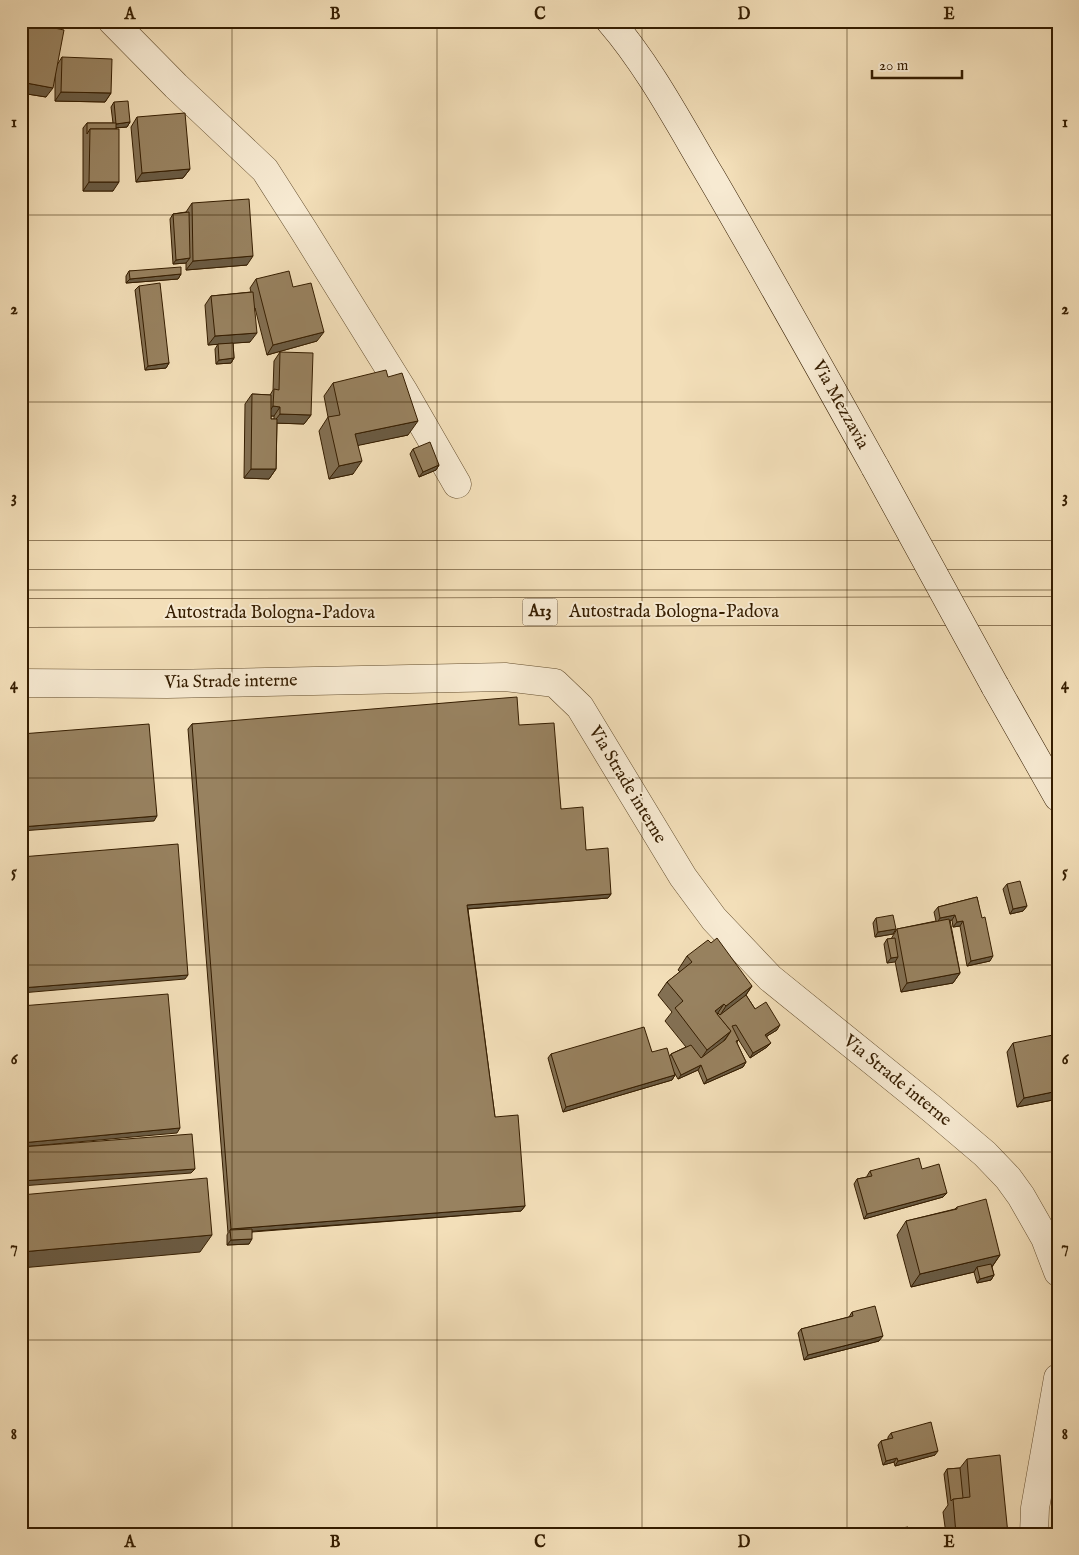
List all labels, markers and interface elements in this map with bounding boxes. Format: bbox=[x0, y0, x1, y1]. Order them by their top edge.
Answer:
text: A bbox=[124, 5, 137, 25]
text: B bbox=[330, 5, 341, 25]
text: C bbox=[534, 5, 546, 25]
text: D bbox=[738, 5, 751, 25]
text: E bbox=[943, 5, 955, 25]
scale bar bbox=[872, 48, 962, 80]
text: 20 m bbox=[879, 56, 909, 75]
text: 1 bbox=[11, 113, 17, 133]
text: 1 bbox=[1062, 113, 1068, 133]
text: 2 bbox=[10, 300, 18, 320]
text: 2 bbox=[1061, 300, 1069, 320]
street label: Via Mezzavia bbox=[806, 356, 874, 454]
text: 3 bbox=[11, 488, 17, 508]
text: 3 bbox=[1062, 488, 1068, 508]
road number: A13 bbox=[522, 598, 558, 626]
street label: Autostrada Bologna-Padova bbox=[568, 601, 779, 624]
street label: Autostrada Bologna-Padova bbox=[164, 602, 375, 625]
street label: Via Strade interne bbox=[163, 669, 298, 695]
text: 4 bbox=[10, 675, 19, 695]
text: 4 bbox=[1061, 675, 1070, 695]
street label: Via Strade interne bbox=[582, 721, 671, 848]
text: 5 bbox=[11, 863, 17, 883]
text: 5 bbox=[1062, 863, 1068, 883]
street label: Via Strade interne bbox=[837, 1030, 956, 1132]
text: 6 bbox=[11, 1050, 19, 1070]
text: 6 bbox=[1062, 1050, 1070, 1070]
text: 7 bbox=[10, 1238, 18, 1258]
text: 7 bbox=[1061, 1238, 1069, 1258]
text: 8 bbox=[11, 1425, 17, 1445]
text: 8 bbox=[1062, 1425, 1068, 1445]
text: A bbox=[124, 1533, 137, 1553]
text: B bbox=[330, 1533, 341, 1553]
text: C bbox=[534, 1533, 546, 1553]
text: D bbox=[738, 1533, 751, 1553]
text: E bbox=[943, 1533, 955, 1553]

